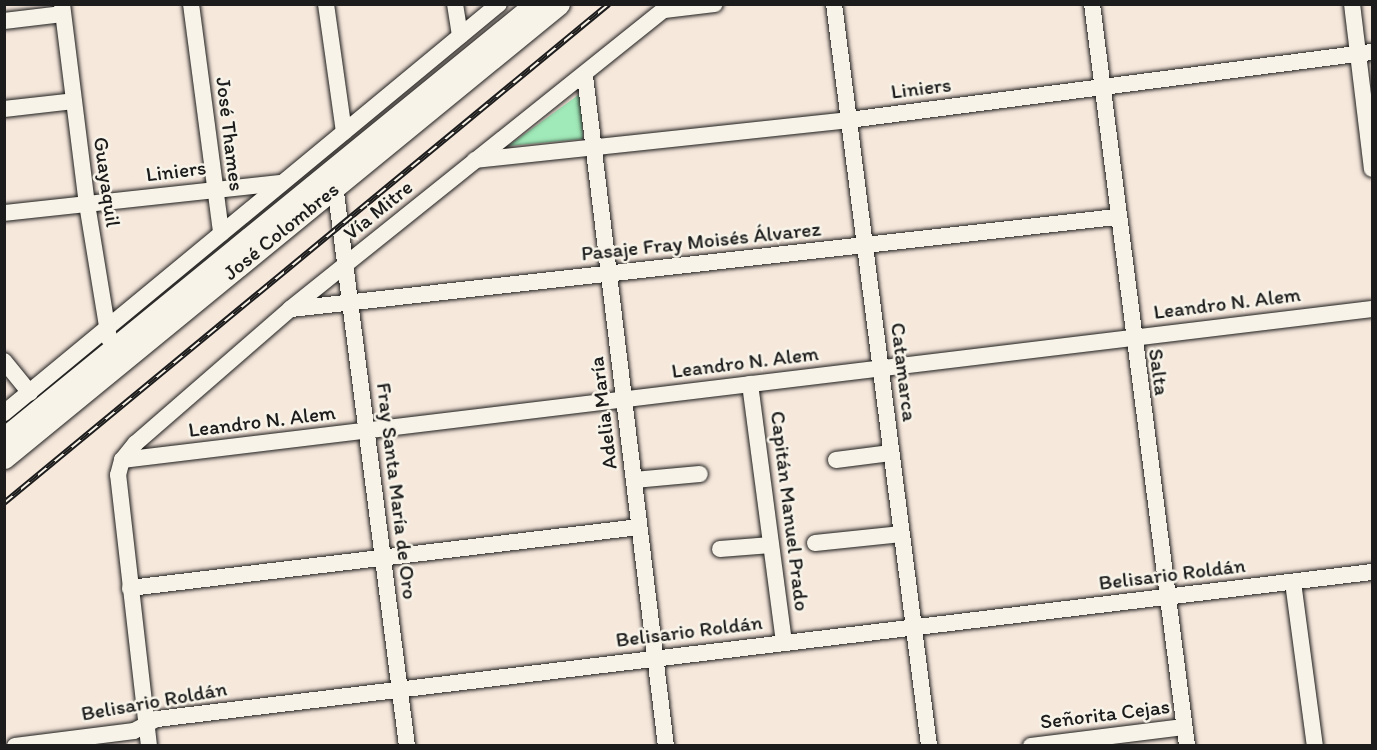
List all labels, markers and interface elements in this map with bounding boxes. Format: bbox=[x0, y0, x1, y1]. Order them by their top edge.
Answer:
street label: Liniers bbox=[889, 72, 953, 104]
street label: José Thames bbox=[210, 75, 250, 193]
street label: Guayaquil bbox=[88, 135, 126, 229]
street label: Liniers bbox=[144, 155, 208, 187]
street label: Vía Mitre bbox=[339, 175, 417, 245]
street label: José Colombres bbox=[218, 177, 344, 285]
street label: Pasaje Fray Moisés Álvarez bbox=[580, 216, 822, 266]
street label: Leandro N. Alem bbox=[1152, 281, 1302, 325]
street label: Catamarca bbox=[885, 321, 923, 423]
street label: Leandro N. Alem bbox=[670, 340, 820, 384]
street label: Salta bbox=[1143, 347, 1175, 397]
street label: Adelia María bbox=[584, 355, 622, 471]
street label: Fray Santa María de Oro bbox=[371, 381, 423, 601]
street label: Leandro N. Alem bbox=[187, 399, 337, 443]
street label: Capitán Manuel Prado bbox=[765, 410, 815, 612]
street label: Belisario Roldán bbox=[1097, 553, 1247, 595]
street label: Belisario Roldán bbox=[614, 610, 764, 652]
street label: Belisario Roldán bbox=[79, 676, 229, 726]
street label: Señorita Cejas bbox=[1039, 694, 1171, 734]

